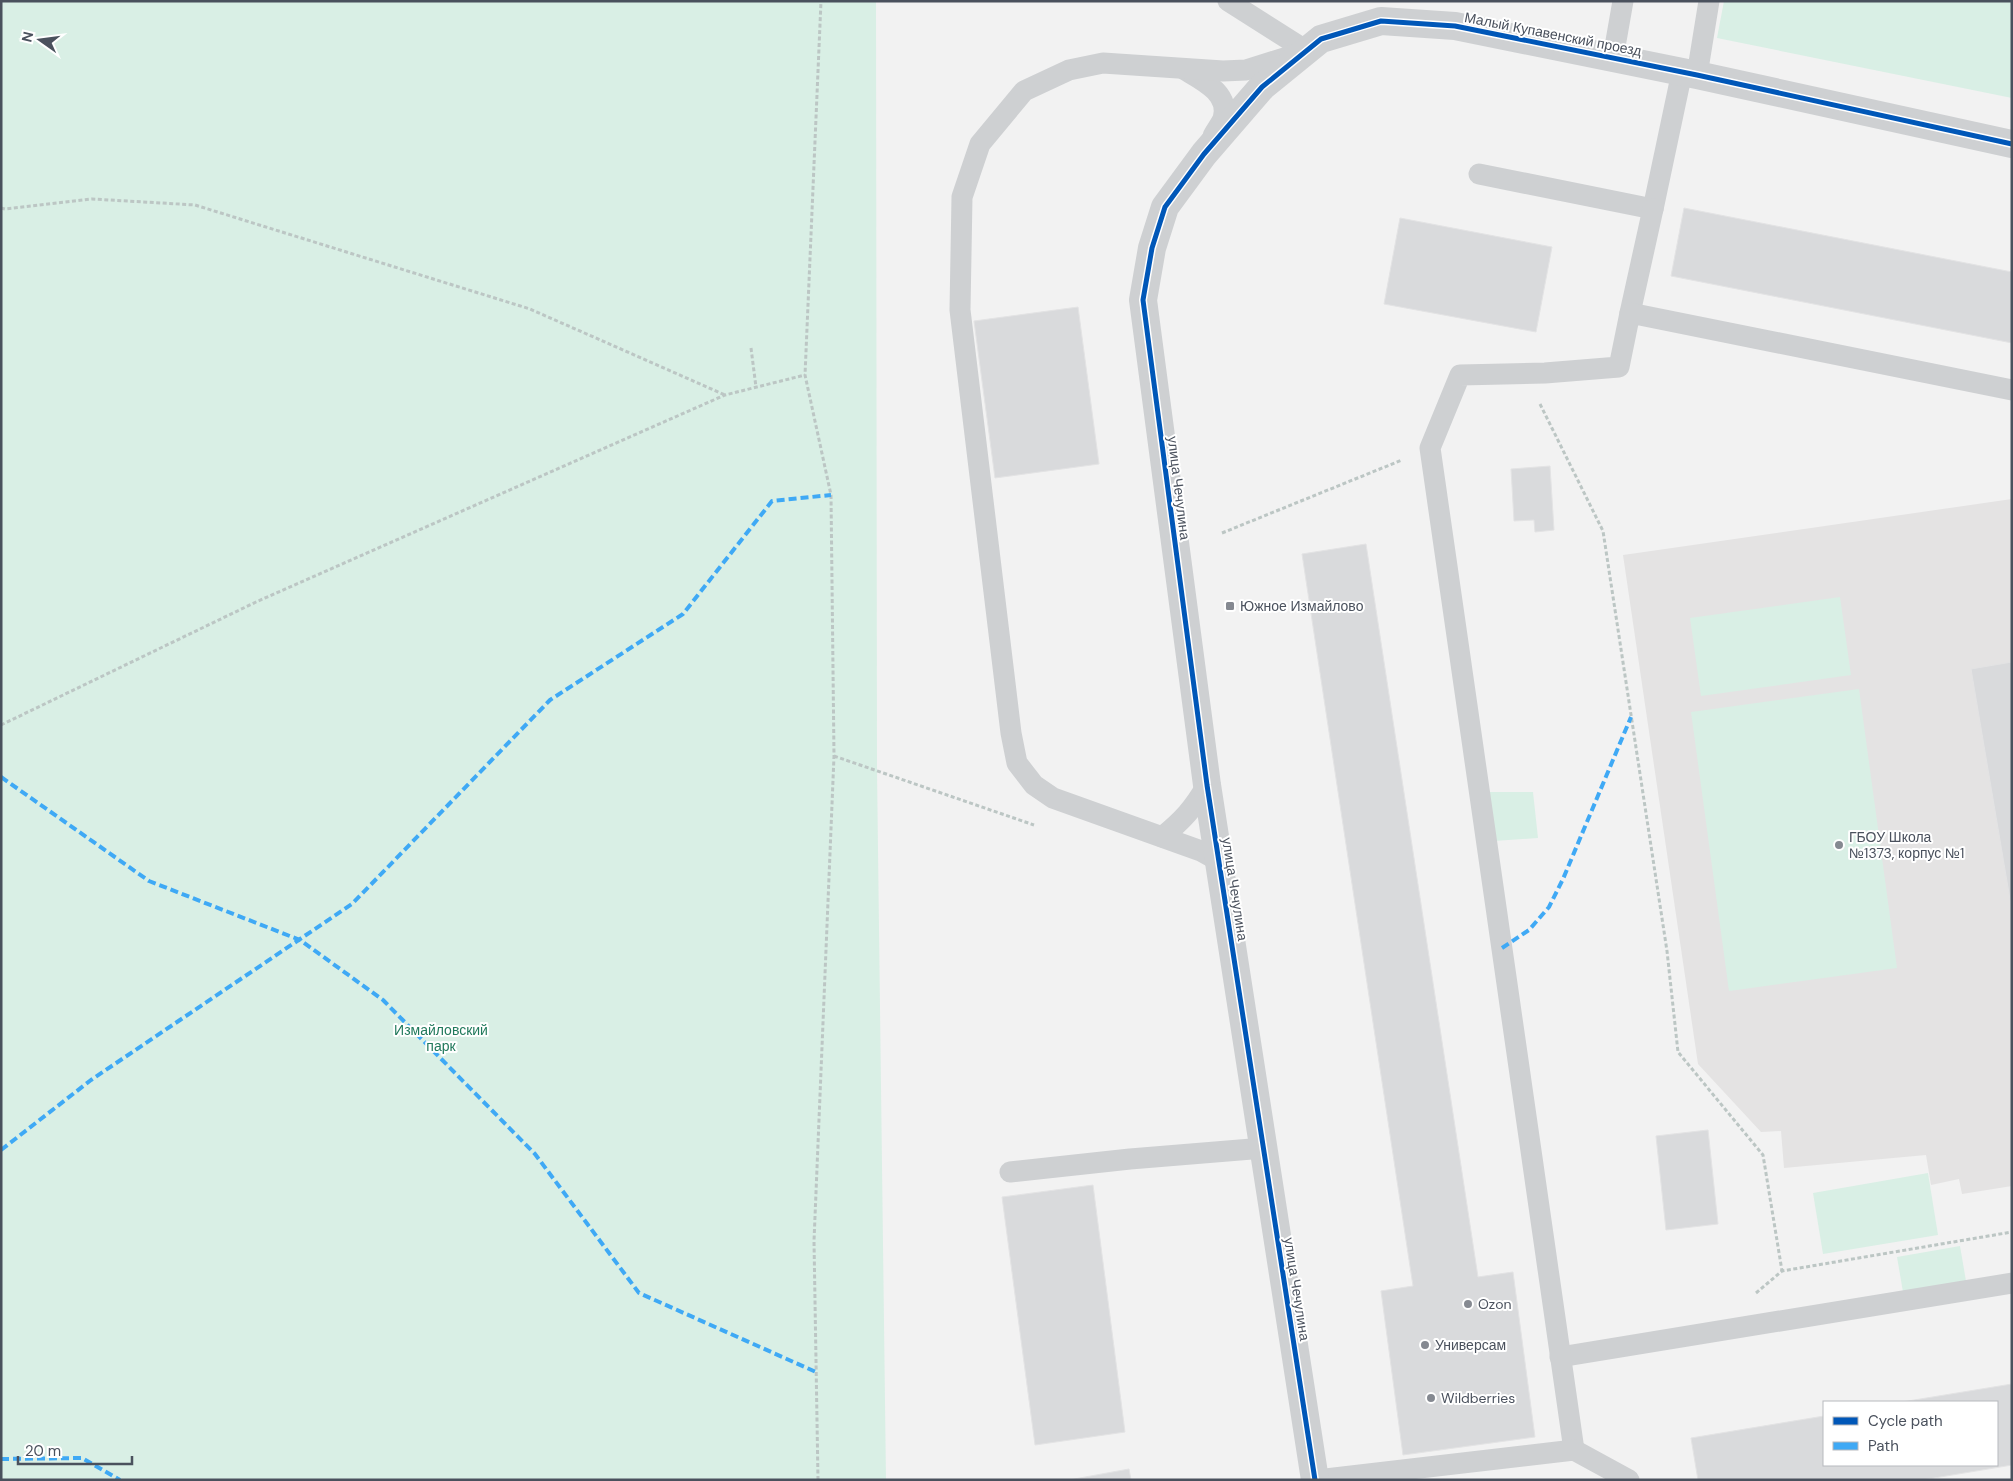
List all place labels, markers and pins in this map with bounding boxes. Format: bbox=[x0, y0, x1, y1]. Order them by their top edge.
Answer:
place label: Южное Измайлово bbox=[1240, 597, 1364, 615]
marker: Южное Измайлово bbox=[1224, 600, 1236, 612]
place label: ГБОУ Школа №1373, корпус №1 bbox=[1849, 828, 1964, 862]
marker: ГБОУ Школа №1373, корпус №1 bbox=[1833, 839, 1845, 851]
place label: Ozon bbox=[1478, 1295, 1512, 1313]
marker: Ozon bbox=[1462, 1298, 1474, 1310]
place label: Универсам bbox=[1435, 1336, 1506, 1354]
marker: Универсам bbox=[1419, 1339, 1431, 1351]
place label: Wildberries bbox=[1441, 1389, 1515, 1407]
marker: Wildberries bbox=[1425, 1392, 1437, 1404]

